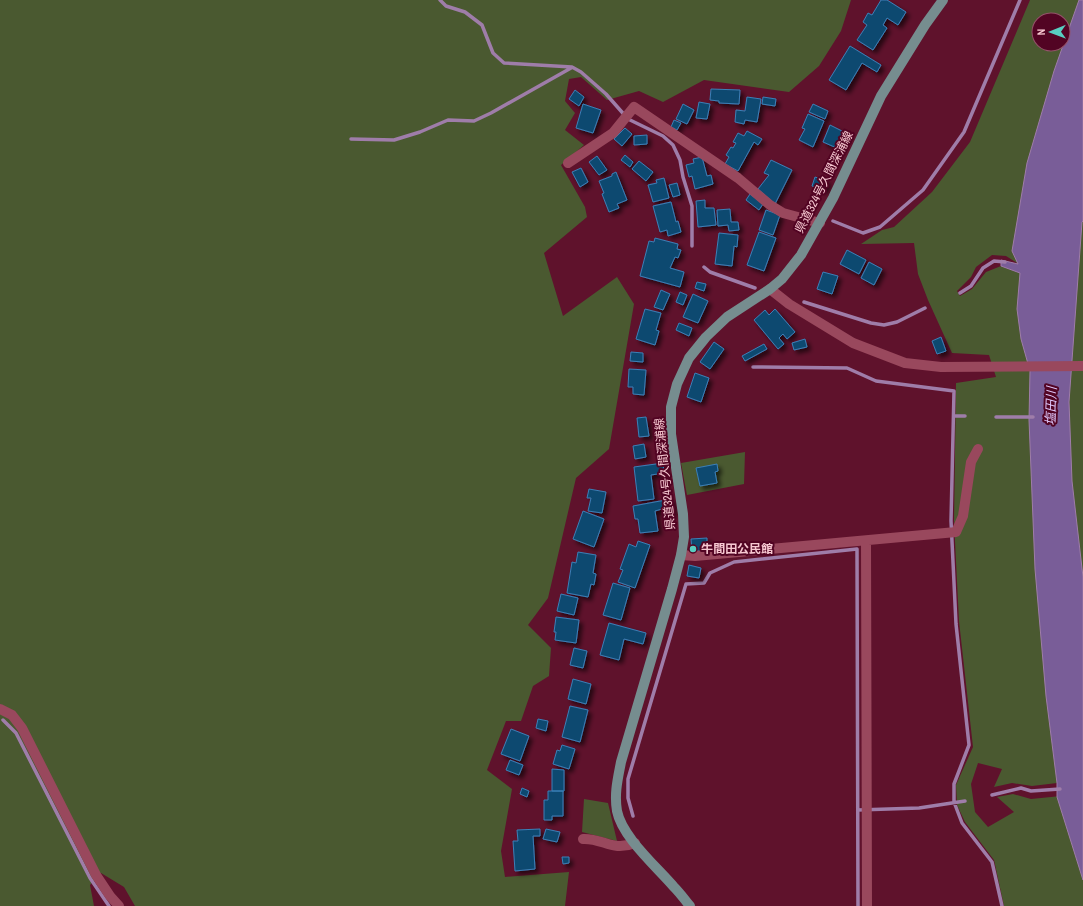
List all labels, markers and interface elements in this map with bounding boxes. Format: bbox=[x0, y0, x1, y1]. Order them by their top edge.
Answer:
north arrow bbox=[1031, 12, 1071, 52]
text: N bbox=[1034, 29, 1048, 36]
street label: 県道324号久間深浦線 bbox=[791, 128, 857, 236]
water label: 塩田川 bbox=[1042, 384, 1060, 426]
street label: 県道324号久間深浦線 bbox=[651, 417, 679, 531]
place label: 牛間田公民館 bbox=[701, 541, 773, 557]
marker: 牛間田公民館 bbox=[688, 544, 698, 554]

